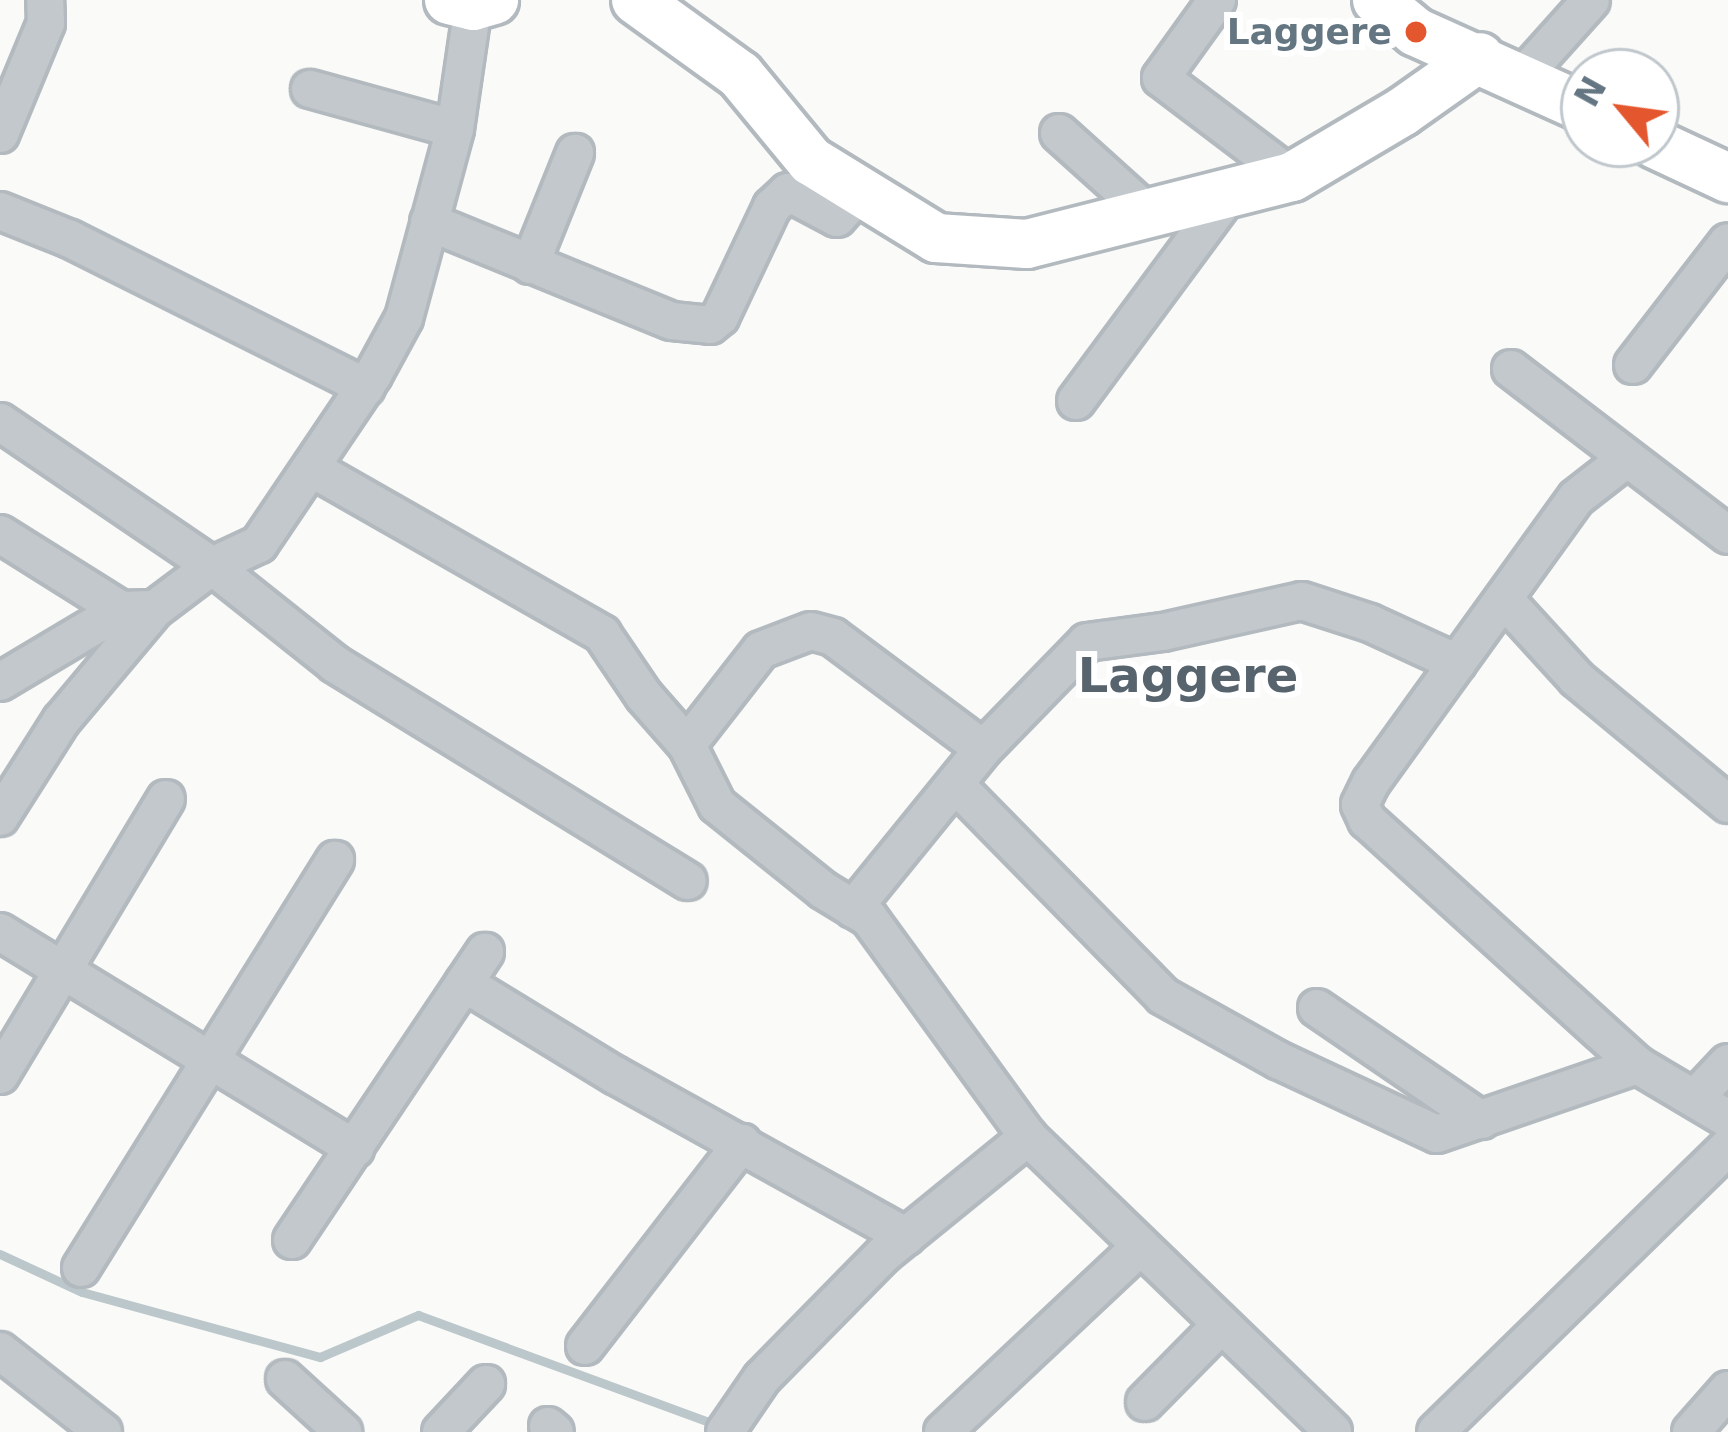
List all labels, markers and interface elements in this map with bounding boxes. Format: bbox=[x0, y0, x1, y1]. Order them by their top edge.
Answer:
place label: Laggere bbox=[1227, 10, 1392, 54]
marker: Laggere bbox=[1403, 19, 1429, 45]
north arrow bbox=[1560, 48, 1680, 168]
text: N bbox=[1567, 70, 1614, 113]
district label: Laggere bbox=[1078, 647, 1298, 705]

